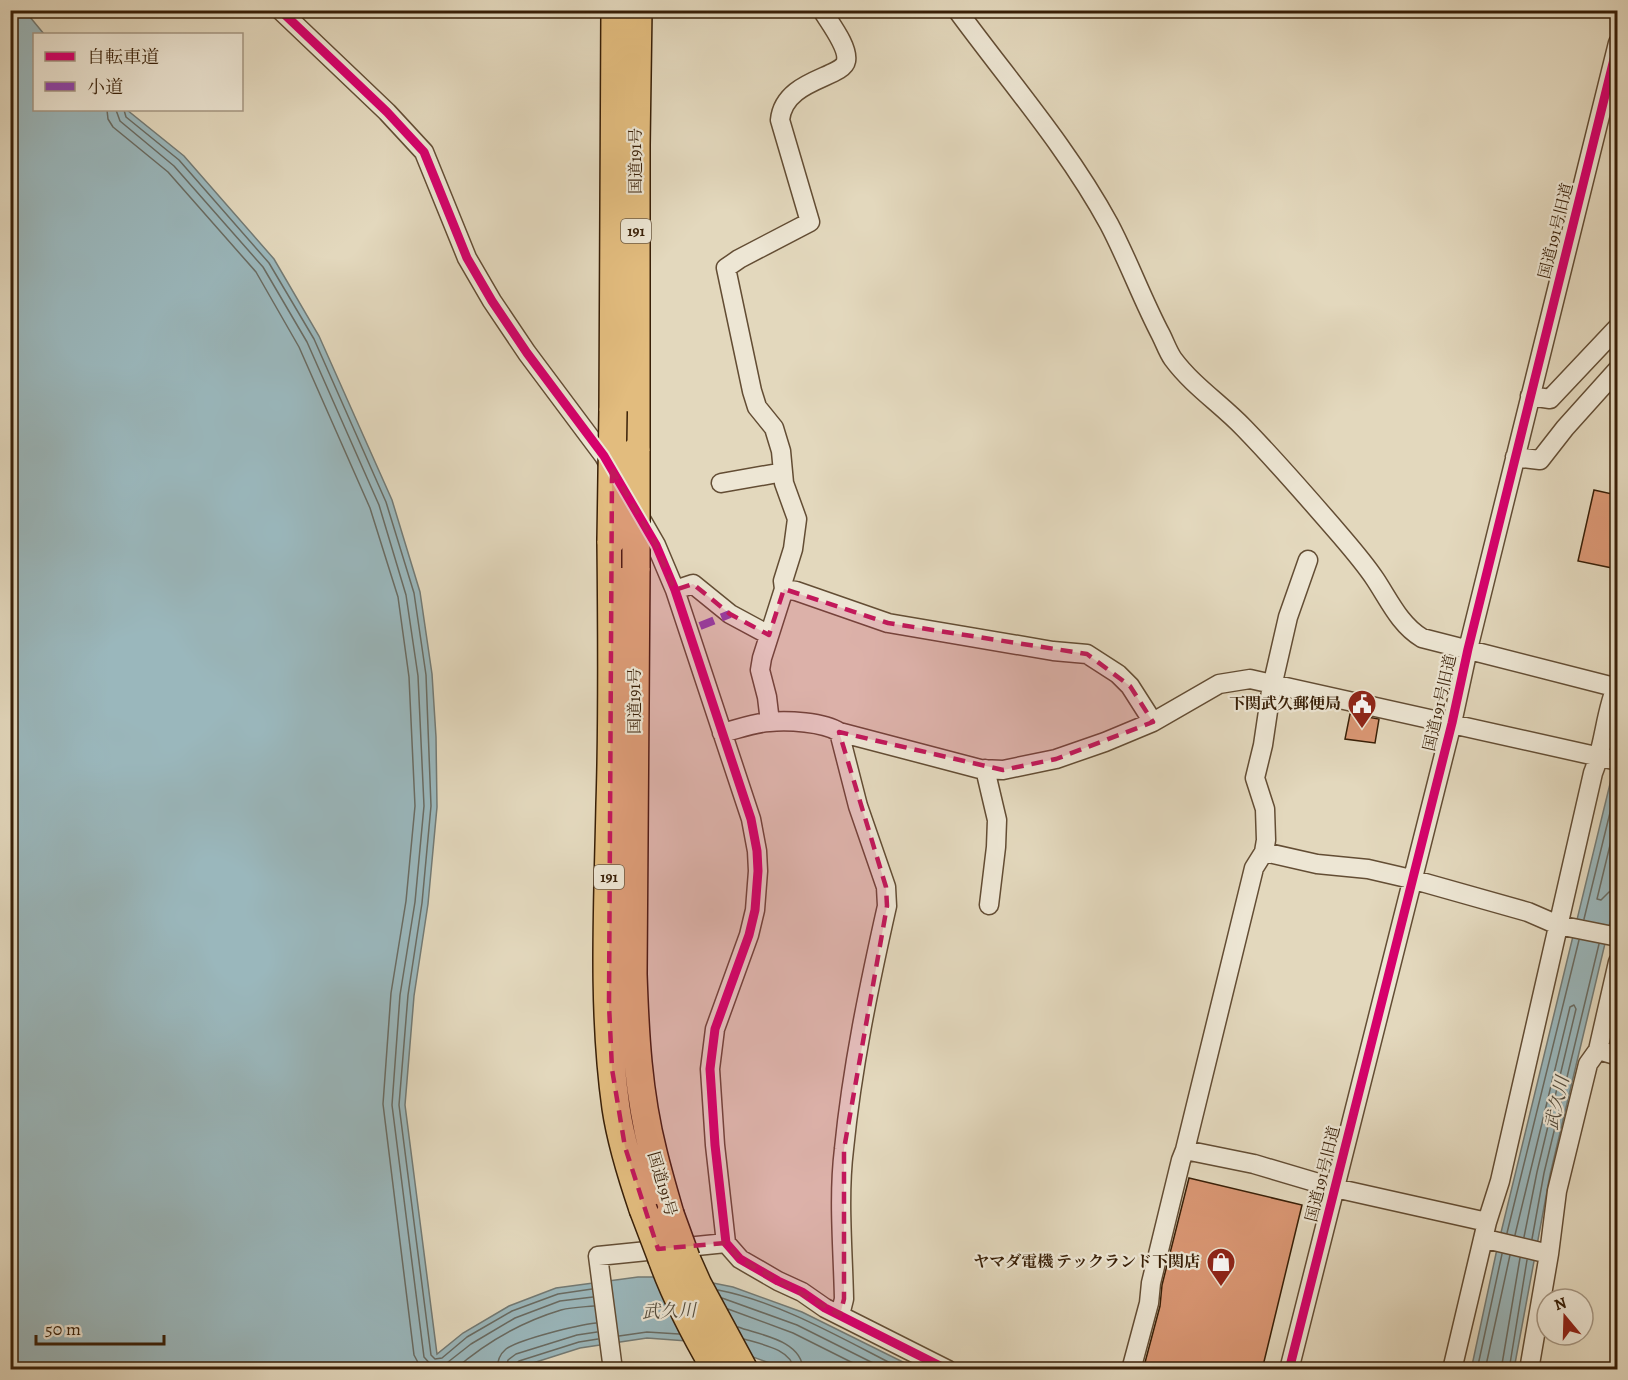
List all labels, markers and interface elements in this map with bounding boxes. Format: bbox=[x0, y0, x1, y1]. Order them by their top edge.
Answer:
legend bbox=[33, 33, 243, 111]
text: 自転車道 bbox=[87, 45, 159, 69]
text: 小道 bbox=[87, 75, 123, 99]
street label: 国道191号 bbox=[625, 128, 647, 194]
street label: 国道191号旧道 bbox=[1533, 181, 1579, 281]
road number: 191 bbox=[621, 219, 651, 243]
street label: 国道191号旧道 bbox=[1418, 653, 1462, 753]
street label: 国道191号 bbox=[624, 668, 646, 734]
public building icon: 下関武久郵便局 bbox=[1346, 688, 1378, 730]
place label: 下関武久郵便局 bbox=[1229, 693, 1341, 715]
road number: 191 bbox=[594, 865, 624, 889]
water label: 武久川 bbox=[1539, 1072, 1575, 1132]
street label: 国道191号旧道 bbox=[1300, 1124, 1346, 1224]
street label: 国道191号 bbox=[642, 1149, 682, 1219]
shop icon: ヤマダ電機 テックランド下関店 bbox=[1205, 1246, 1237, 1288]
place label: ヤマダ電機 テックランド下関店 bbox=[973, 1251, 1200, 1273]
north arrow bbox=[1535, 1287, 1595, 1347]
text: N bbox=[1551, 1291, 1570, 1316]
water label: 武久川 bbox=[642, 1298, 698, 1324]
scale bar bbox=[36, 1308, 164, 1346]
text: 50 m bbox=[45, 1317, 81, 1341]

